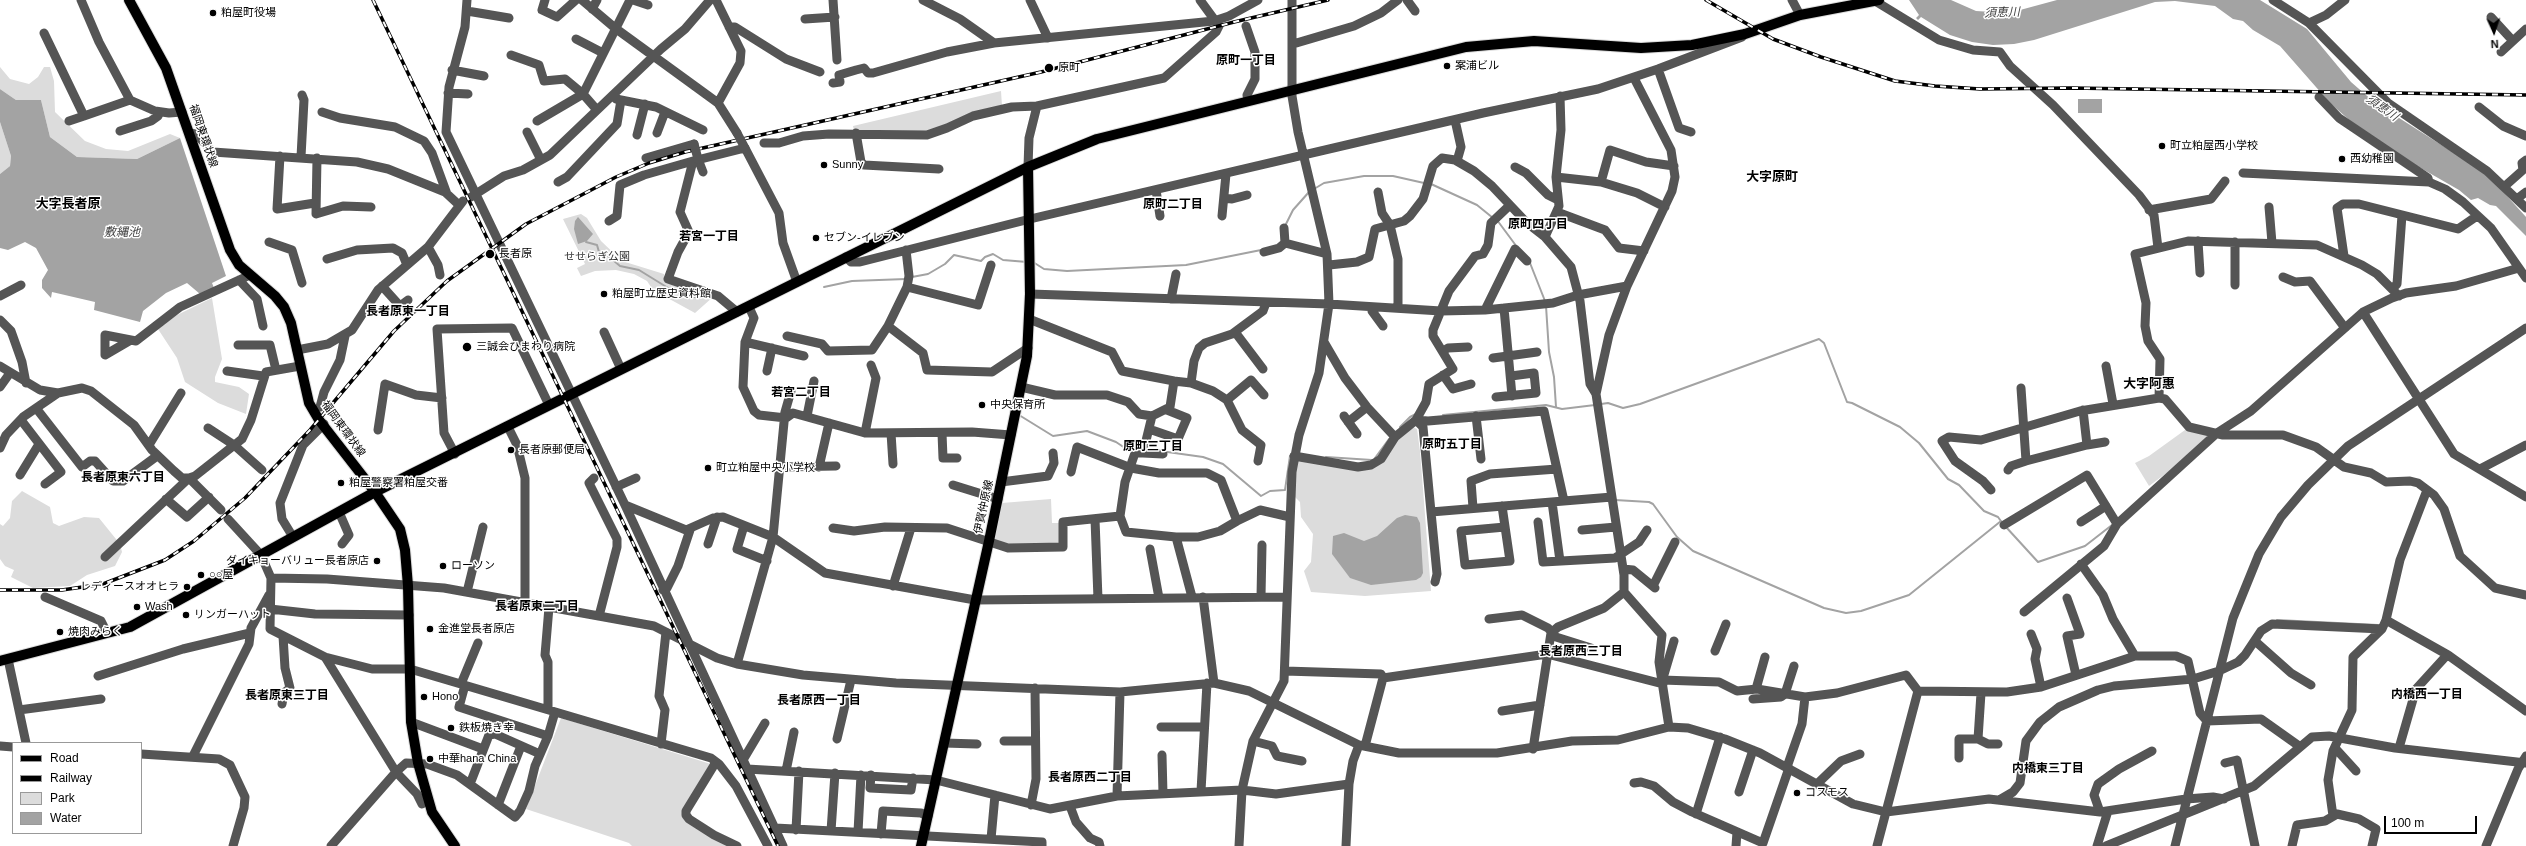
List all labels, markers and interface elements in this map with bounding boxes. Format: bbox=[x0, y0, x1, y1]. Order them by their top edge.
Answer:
water label: 須恵川 bbox=[1984, 5, 2020, 21]
place label: 粕屋町役場 bbox=[221, 6, 276, 20]
marker: 粕屋町役場 bbox=[208, 8, 218, 18]
north arrow bbox=[2474, 12, 2514, 52]
text: N bbox=[2490, 38, 2499, 50]
district label: 原町一丁目 bbox=[1216, 54, 1276, 68]
place label: 案浦ビル bbox=[1455, 59, 1499, 73]
place label: 原町 bbox=[1058, 61, 1080, 75]
marker: 案浦ビル bbox=[1442, 61, 1452, 71]
marker: 原町 bbox=[1043, 62, 1055, 74]
water label: 須恵川 bbox=[2363, 92, 2401, 124]
street label: 福岡東環状線 bbox=[186, 103, 220, 169]
place label: 町立粕屋西小学校 bbox=[2170, 139, 2258, 153]
marker: 町立粕屋西小学校 bbox=[2157, 141, 2167, 151]
place label: 西幼稚園 bbox=[2350, 152, 2394, 166]
marker: 西幼稚園 bbox=[2337, 154, 2347, 164]
place label: Sunny bbox=[832, 158, 863, 172]
marker: Sunny bbox=[819, 160, 829, 170]
district label: 大字原町 bbox=[1746, 169, 1798, 185]
district label: 大字長者原 bbox=[36, 196, 100, 212]
district label: 原町二丁目 bbox=[1143, 198, 1203, 212]
district label: 原町四丁目 bbox=[1508, 218, 1568, 232]
water label: 敷縄池 bbox=[104, 226, 140, 240]
district label: 若宮一丁目 bbox=[679, 230, 739, 244]
place label: セブン-イレブン bbox=[824, 231, 905, 245]
marker: セブン-イレブン bbox=[811, 233, 821, 243]
place label: 長者原 bbox=[499, 247, 532, 261]
marker: 長者原 bbox=[484, 248, 496, 260]
park label: せせらぎ公園 bbox=[564, 250, 630, 264]
place label: 粕屋町立歴史資料館 bbox=[612, 287, 711, 301]
marker: 粕屋町立歴史資料館 bbox=[599, 289, 609, 299]
district label: 長者原東一丁目 bbox=[366, 305, 450, 319]
place label: 三誠会ひまわり病院 bbox=[476, 340, 575, 354]
marker: 三誠会ひまわり病院 bbox=[461, 341, 473, 353]
district label: 大字阿惠 bbox=[2123, 376, 2175, 392]
district label: 若宮二丁目 bbox=[771, 386, 831, 400]
street label: 福岡東環状線 bbox=[318, 398, 368, 460]
place label: 中央保育所 bbox=[990, 398, 1045, 412]
marker: 中央保育所 bbox=[977, 400, 987, 410]
district label: 原町五丁目 bbox=[1422, 438, 1482, 452]
district label: 原町三丁目 bbox=[1123, 440, 1183, 454]
place label: 長者原郵便局 bbox=[519, 443, 585, 457]
marker: 長者原郵便局 bbox=[506, 445, 516, 455]
place label: 町立粕屋中央小学校 bbox=[716, 461, 815, 475]
marker: 町立粕屋中央小学校 bbox=[703, 463, 713, 473]
district label: 長者原東六丁目 bbox=[81, 471, 165, 485]
place label: 粕屋警察署粕屋交番 bbox=[349, 476, 448, 490]
marker: 粕屋警察署粕屋交番 bbox=[336, 478, 346, 488]
street label: 伊賀仲原線 bbox=[972, 479, 996, 535]
place label: ダイキョーバリュー長者原店 bbox=[226, 554, 369, 568]
marker: ダイキョーバリュー長者原店 bbox=[372, 556, 382, 566]
place label: ローソン bbox=[451, 559, 495, 573]
marker: ローソン bbox=[438, 561, 448, 571]
place label: ○○屋 bbox=[209, 568, 233, 582]
marker: ○○屋 bbox=[196, 570, 206, 580]
place label: レディースオオヒラ bbox=[80, 580, 179, 594]
marker: レディースオオヒラ bbox=[182, 582, 192, 592]
place label: Wash bbox=[145, 600, 173, 614]
district label: 長者原東二丁目 bbox=[495, 600, 579, 614]
marker: Wash bbox=[132, 602, 142, 612]
place label: リンガーハット bbox=[194, 608, 271, 622]
marker: リンガーハット bbox=[181, 610, 191, 620]
place label: 金進堂長者原店 bbox=[438, 622, 515, 636]
marker: 金進堂長者原店 bbox=[425, 624, 435, 634]
place label: 焼肉みらく bbox=[68, 625, 123, 639]
marker: 焼肉みらく bbox=[55, 627, 65, 637]
district label: 長者原西三丁目 bbox=[1539, 645, 1623, 659]
district label: 内橋西一丁目 bbox=[2391, 688, 2463, 702]
district label: 長者原東三丁目 bbox=[245, 689, 329, 703]
place label: Hono bbox=[432, 690, 458, 704]
marker: Hono bbox=[419, 692, 429, 702]
district label: 長者原西一丁目 bbox=[777, 694, 861, 708]
place label: 鉄板焼き幸 bbox=[459, 721, 514, 735]
marker: 鉄板焼き幸 bbox=[446, 723, 456, 733]
legend bbox=[12, 742, 142, 834]
text: Road bbox=[50, 751, 79, 765]
place label: 中華hana China bbox=[438, 752, 516, 766]
marker: 中華hana China bbox=[425, 754, 435, 764]
district label: 内橋東三丁目 bbox=[2012, 762, 2084, 776]
text: Railway bbox=[50, 771, 92, 785]
district label: 長者原西二丁目 bbox=[1048, 771, 1132, 785]
place label: コスモス bbox=[1805, 786, 1849, 800]
marker: コスモス bbox=[1792, 788, 1802, 798]
text: Park bbox=[50, 791, 75, 805]
scale bar bbox=[2386, 808, 2479, 834]
text: Water bbox=[50, 811, 82, 825]
text: 100 m bbox=[2391, 816, 2424, 830]

